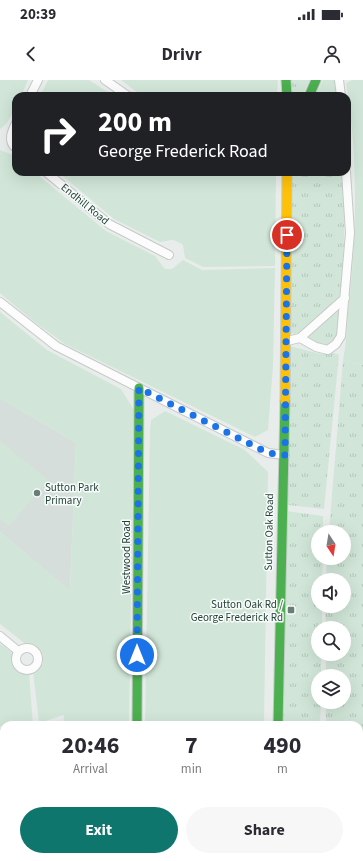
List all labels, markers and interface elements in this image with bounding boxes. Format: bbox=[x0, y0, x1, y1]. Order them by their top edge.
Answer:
text: 20:39 bbox=[20, 4, 56, 25]
text: Drivr bbox=[161, 42, 202, 67]
icon: back bbox=[20, 43, 42, 65]
icon: person bbox=[321, 43, 343, 65]
text: 200 m bbox=[98, 102, 172, 142]
icon: right bbox=[32, 108, 84, 160]
text: George Frederick Road bbox=[98, 139, 268, 164]
street label: Endhill Road bbox=[58, 180, 112, 228]
pin bbox=[270, 218, 304, 252]
icon: arrive bbox=[276, 224, 298, 246]
place label: Sutton Park Primary bbox=[45, 480, 99, 508]
marker: Sutton Park Primary bbox=[32, 488, 42, 498]
street label: Sutton Oak Road bbox=[261, 493, 277, 571]
street label: Westwood Road bbox=[119, 520, 134, 594]
north arrow bbox=[311, 525, 351, 565]
map controls bbox=[311, 525, 351, 709]
button: sound bbox=[311, 573, 351, 613]
place label: Sutton Oak Rd / George Frederick Rd bbox=[191, 597, 283, 625]
marker: Sutton Oak Rd / George Frederick Rd bbox=[286, 605, 296, 615]
button: search bbox=[311, 621, 351, 661]
position arrow bbox=[116, 634, 158, 676]
button: layers bbox=[311, 669, 351, 709]
text: 20:46 bbox=[61, 728, 119, 763]
text: 7 bbox=[185, 728, 198, 763]
text: 490 bbox=[263, 728, 301, 763]
text: Arrival bbox=[73, 760, 108, 778]
text: min bbox=[181, 760, 202, 778]
text: m bbox=[277, 760, 288, 778]
button: Exit bbox=[20, 807, 178, 853]
button: Share bbox=[186, 807, 343, 853]

